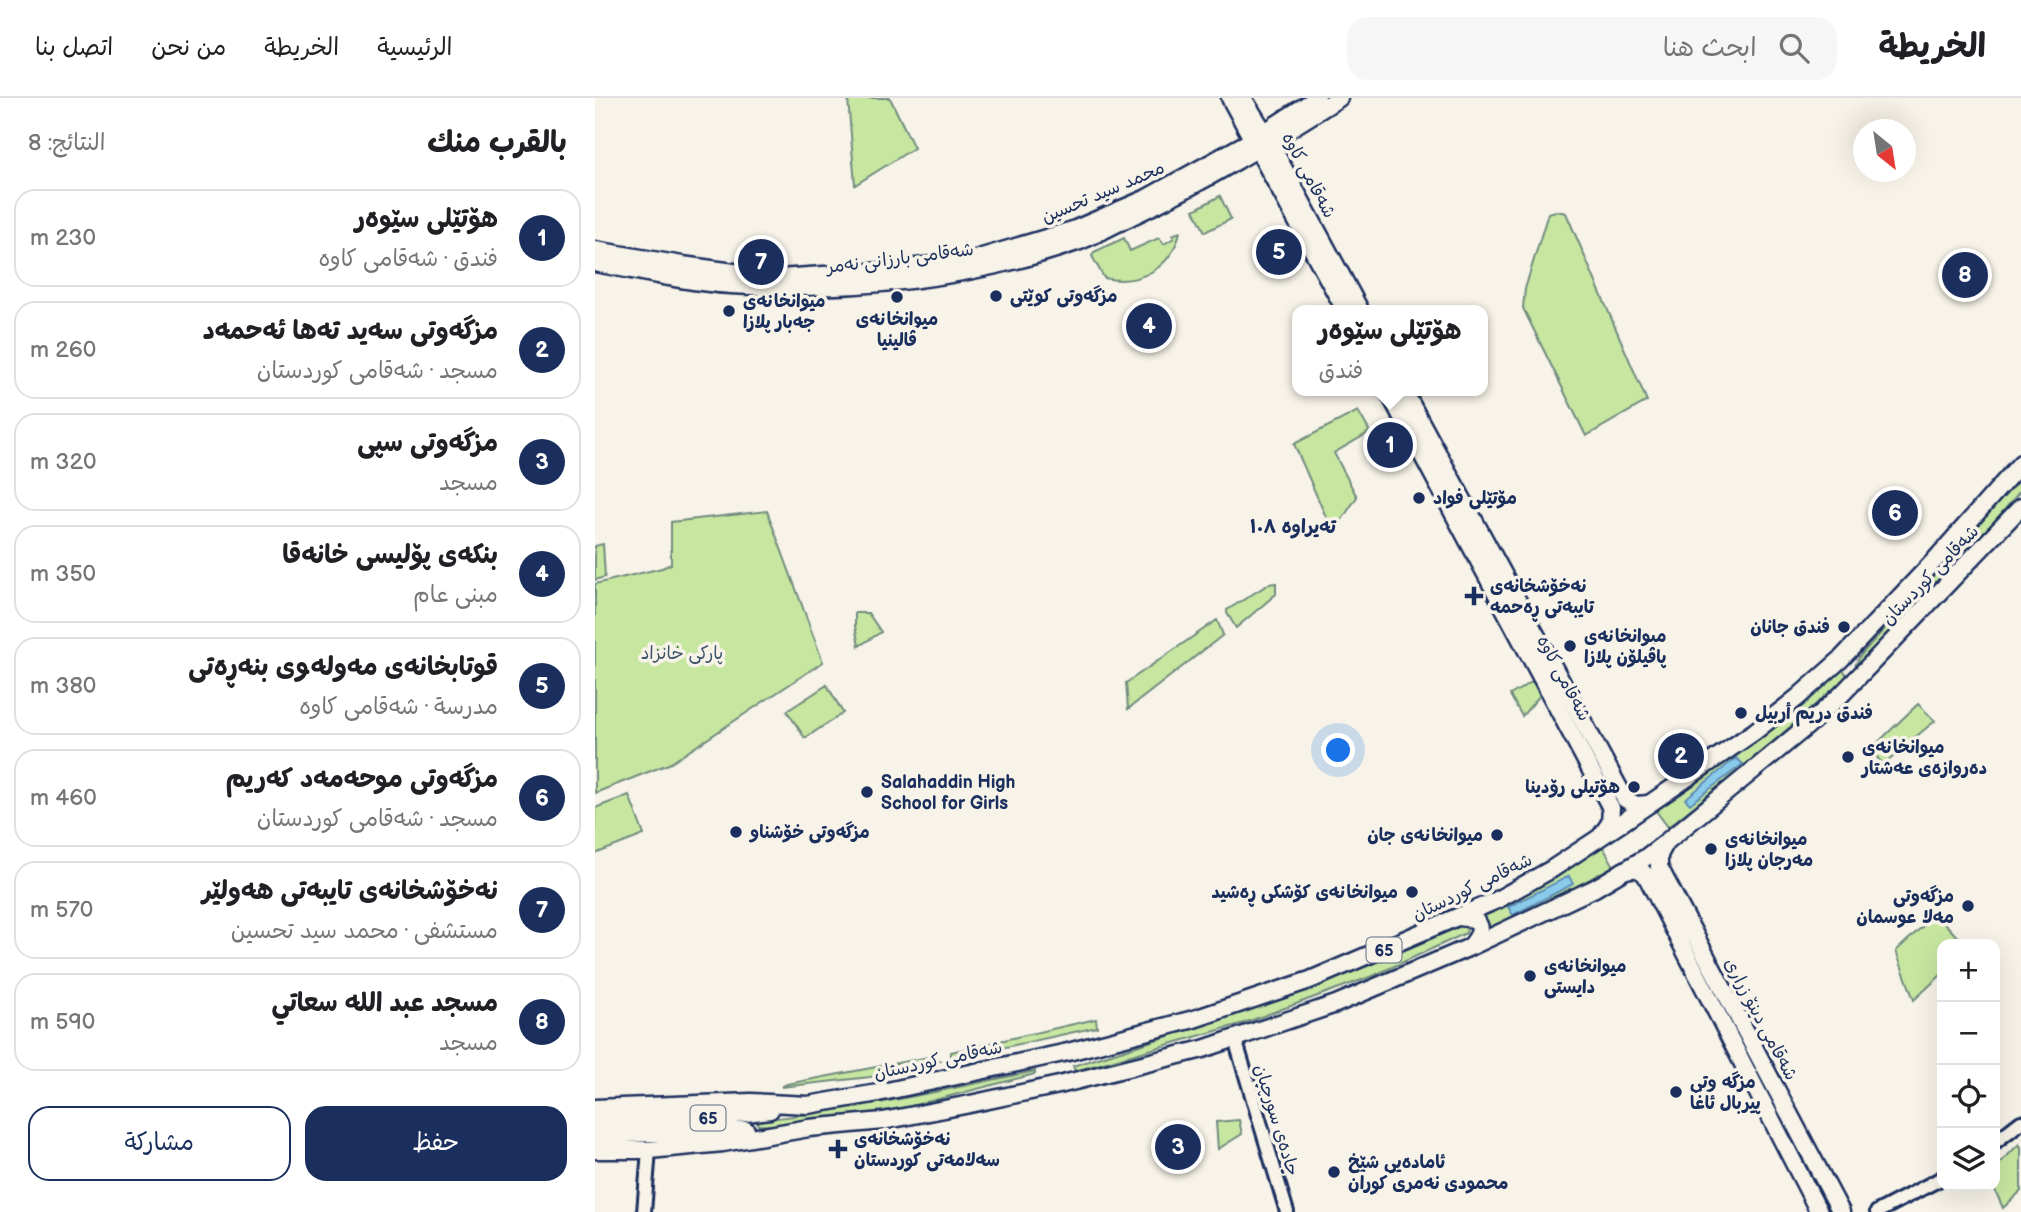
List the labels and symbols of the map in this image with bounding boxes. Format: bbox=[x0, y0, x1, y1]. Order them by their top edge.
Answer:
north arrow bbox=[1853, 119, 1916, 182]
street label: شەقامی کاوە bbox=[1277, 129, 1340, 222]
street label: محمد سید تحسین bbox=[1039, 157, 1168, 228]
pin: 5 bbox=[1256, 226, 1302, 278]
pin: 7 bbox=[738, 236, 784, 288]
street label: شەقامی بارزانی نەمر bbox=[823, 239, 975, 278]
pin: 8 bbox=[1942, 249, 1988, 301]
place label: مزگەوتی کوێتی bbox=[1010, 285, 1117, 308]
marker: مزگەوتی کوێتی bbox=[988, 288, 1004, 304]
marker: میوانخانەی ڤالینیا bbox=[889, 289, 905, 305]
place label: میوانخانەی جەبار پلازا bbox=[743, 291, 826, 334]
pin: 4 bbox=[1126, 300, 1172, 352]
marker: میوانخانەی جەبار پلازا bbox=[721, 303, 737, 319]
place label: میوانخانەی ڤالینیا bbox=[856, 309, 938, 351]
pin: 1 bbox=[1367, 419, 1413, 471]
pin: 6 bbox=[1872, 487, 1918, 539]
place label: مۆتێلی فواد bbox=[1433, 488, 1517, 510]
marker: مۆتێلی فواد bbox=[1411, 490, 1427, 506]
district label: تەیراوە ١٠٨ bbox=[1250, 516, 1338, 539]
street label: شەقامی کوردستان bbox=[1877, 521, 1984, 630]
place label: نەخۆشخانەی تایبەتی ڕەحمە bbox=[1490, 576, 1595, 622]
marker: نەخۆشخانەی تایبەتی ڕەحمە bbox=[1464, 586, 1484, 606]
place label: فندق جانان bbox=[1750, 617, 1830, 638]
marker: فندق جانان bbox=[1836, 619, 1852, 635]
place label: میوانخانەی پاڤیلۆن پلازا bbox=[1584, 626, 1667, 669]
street label: شەقامی کاوە bbox=[1532, 632, 1595, 725]
marker: میوانخانەی پاڤیلۆن پلازا bbox=[1562, 638, 1578, 654]
park label: پارکی خانزاد bbox=[641, 643, 723, 665]
place label: فندق دريم أربيل bbox=[1755, 702, 1873, 727]
marker: فندق دريم أربيل bbox=[1733, 705, 1749, 721]
pin: 2 bbox=[1658, 730, 1704, 782]
your location bbox=[1321, 733, 1355, 767]
place label: میوانخانەی دەروازەی عەشتار bbox=[1860, 737, 1987, 779]
marker: میوانخانەی دەروازەی عەشتار bbox=[1840, 749, 1856, 765]
place label: Salahaddin High School for Girls bbox=[881, 772, 1015, 814]
place label: هۆتیلی رۆدینا bbox=[1525, 777, 1620, 799]
marker: هۆتیلی رۆدینا bbox=[1626, 779, 1642, 795]
marker: Salahaddin High School for Girls bbox=[859, 784, 875, 800]
place label: مزگەوتی خۆشناو bbox=[748, 821, 870, 844]
marker: مزگەوتی خۆشناو bbox=[728, 824, 744, 840]
place label: میوانخانەی جان bbox=[1367, 825, 1483, 846]
marker: میوانخانەی جان bbox=[1489, 827, 1505, 843]
place label: میوانخانەی مەرجان پلازا bbox=[1725, 829, 1813, 872]
marker: میوانخانەی مەرجان پلازا bbox=[1703, 841, 1719, 857]
street label: شەقامی کوردستان bbox=[1409, 849, 1536, 926]
place label: میوانخانەی کۆشکی ڕەشید bbox=[1211, 882, 1398, 907]
marker: میوانخانەی کۆشکی ڕەشید bbox=[1404, 884, 1420, 900]
place label: مزگەوتی مەلا عوسمان bbox=[1856, 885, 1954, 928]
marker: مزگەوتی مەلا عوسمان bbox=[1960, 898, 1976, 914]
road number: 65 bbox=[1367, 937, 1401, 962]
street label: شەقامی دینۆ زراری bbox=[1720, 955, 1802, 1084]
place label: میوانخانەی دایستی bbox=[1544, 956, 1627, 999]
marker: میوانخانەی دایستی bbox=[1522, 968, 1538, 984]
street label: شەقامی کوردستان bbox=[872, 1037, 1004, 1085]
street label: جادەی سورچیان bbox=[1249, 1062, 1303, 1179]
place label: مزگه وتى پيربال ئاغا bbox=[1690, 1071, 1762, 1115]
marker: مزگه وتى پيربال ئاغا bbox=[1668, 1084, 1684, 1100]
road number: 65 bbox=[691, 1106, 725, 1130]
pin: 3 bbox=[1155, 1121, 1201, 1173]
place label: نەخۆشخانەی سەلامەتی کوردستان bbox=[854, 1129, 1000, 1172]
marker: نەخۆشخانەی سەلامەتی کوردستان bbox=[828, 1139, 848, 1159]
place label: ئامادەیی شێخ محمودی نەمری کوران bbox=[1348, 1152, 1508, 1195]
marker: ئامادەیی شێخ محمودی نەمری کوران bbox=[1326, 1164, 1342, 1180]

